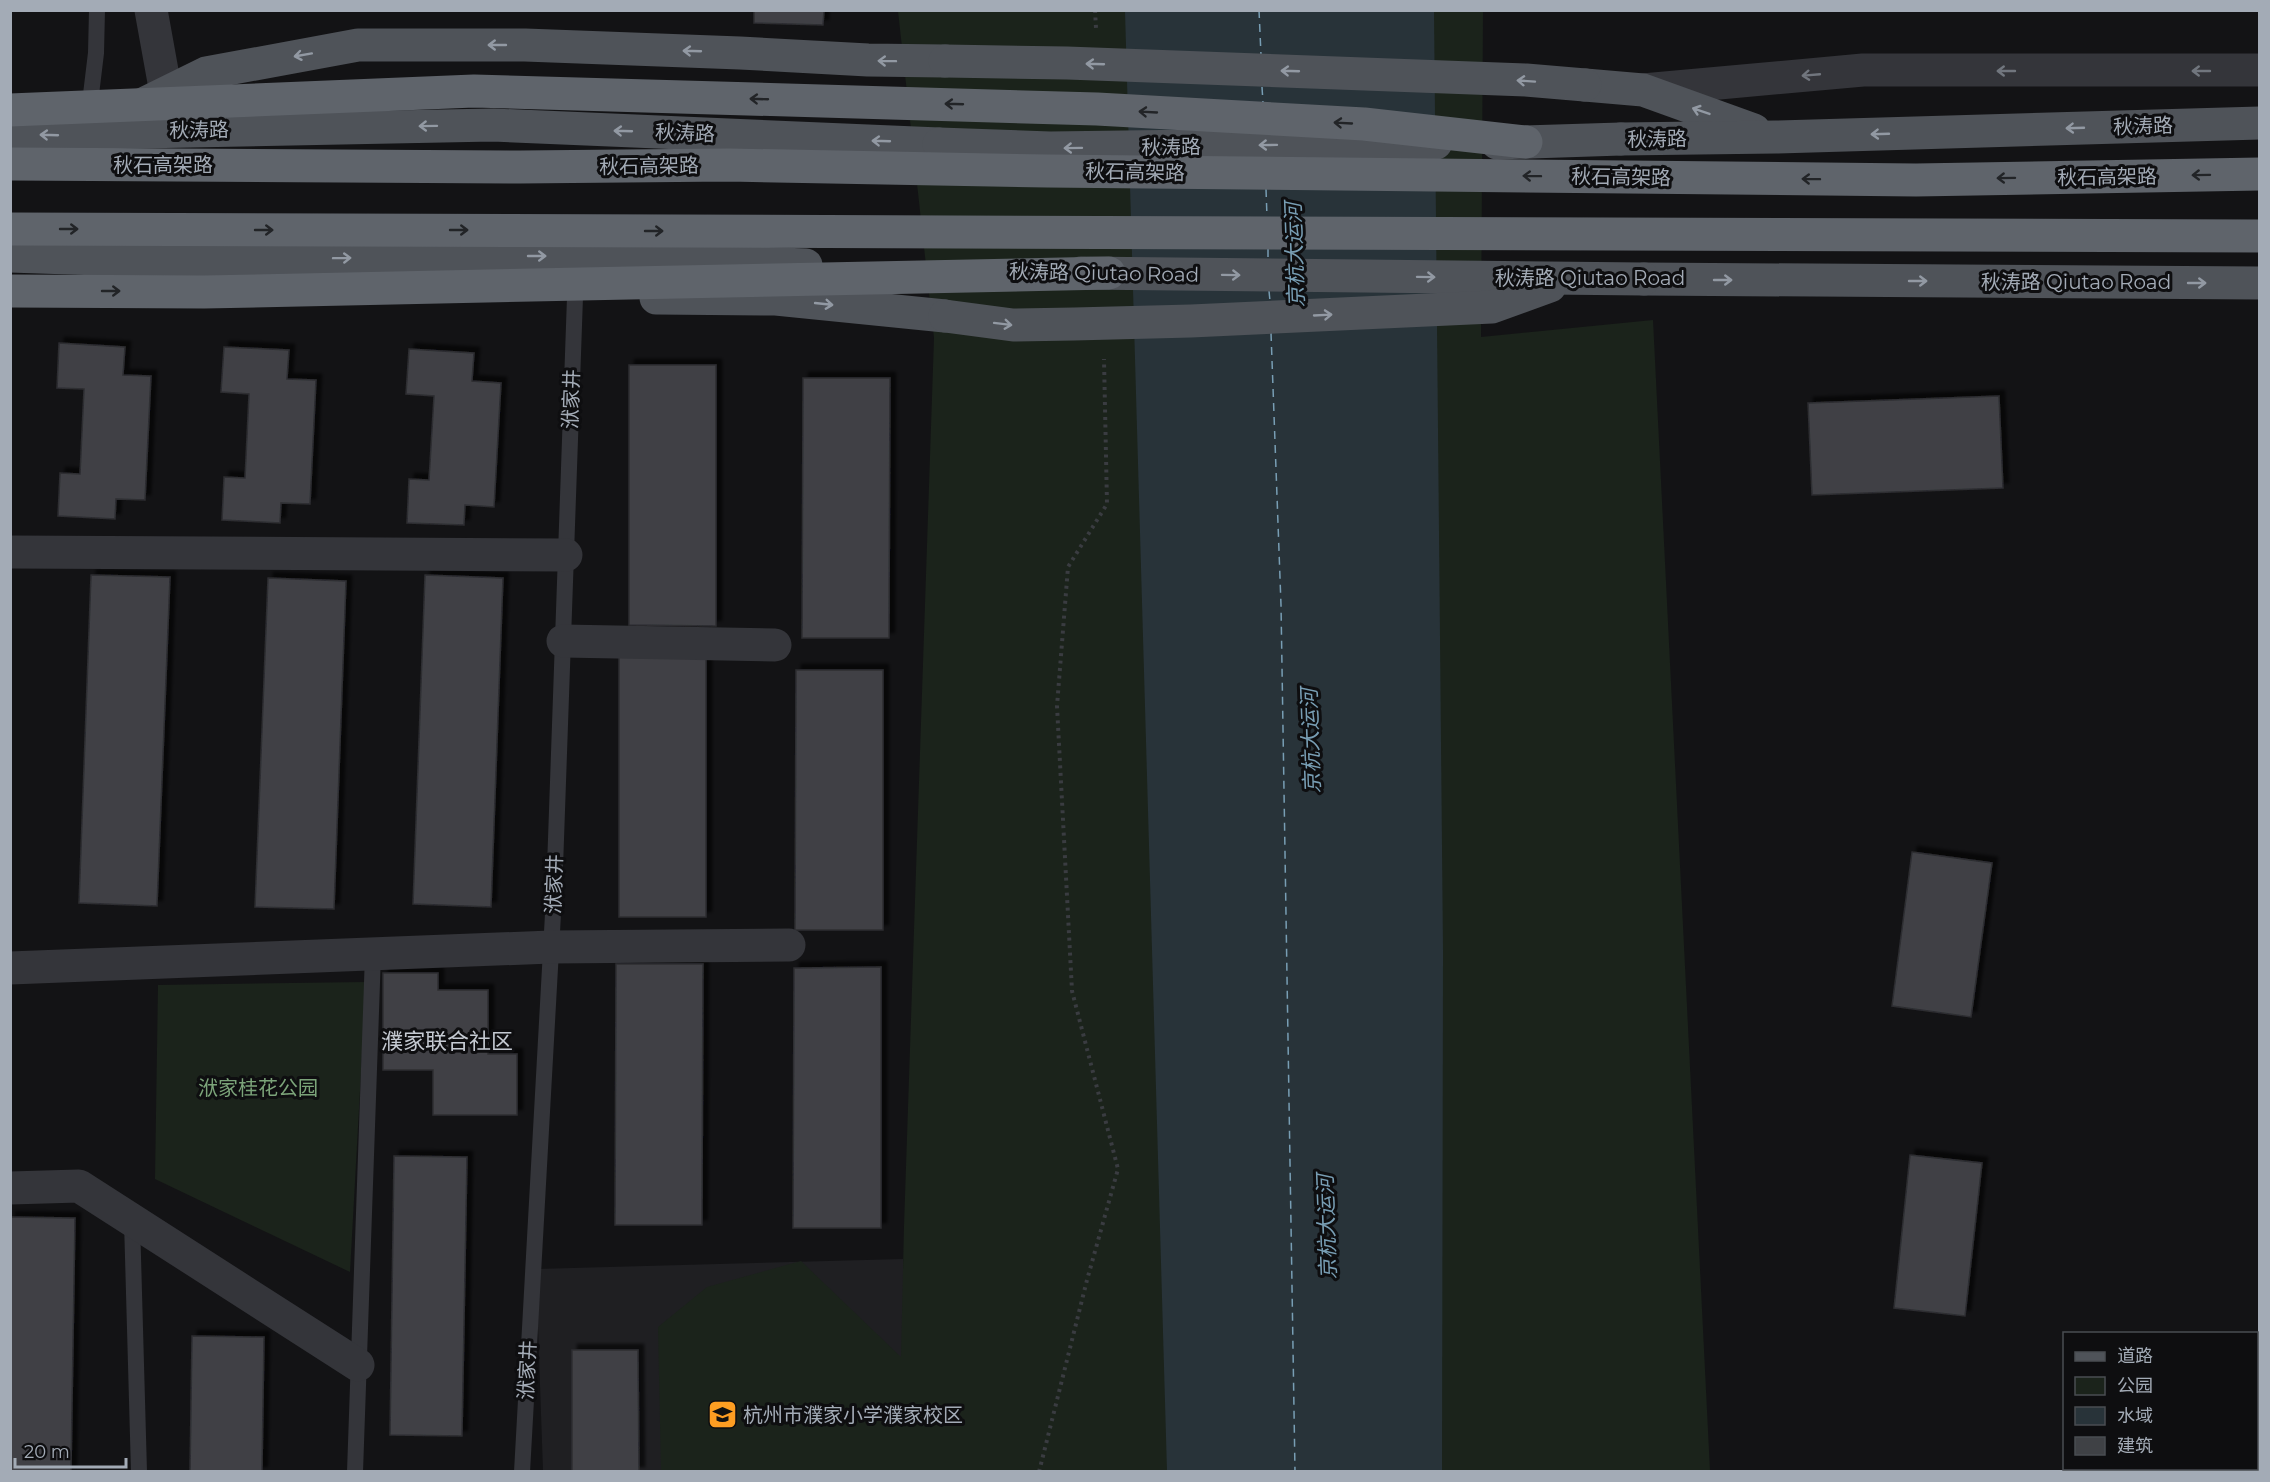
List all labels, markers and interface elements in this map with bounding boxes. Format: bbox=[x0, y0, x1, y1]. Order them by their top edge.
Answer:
one-way arrow bbox=[488, 39, 508, 51]
one-way arrow bbox=[683, 45, 703, 57]
one-way arrow bbox=[294, 50, 313, 61]
one-way arrow bbox=[877, 55, 897, 66]
one-way arrow bbox=[1085, 58, 1105, 69]
one-way arrow bbox=[1997, 65, 2017, 77]
one-way arrow bbox=[2192, 65, 2212, 77]
one-way arrow bbox=[1280, 66, 1300, 77]
one-way arrow bbox=[1802, 70, 1822, 81]
one-way arrow bbox=[1517, 75, 1537, 86]
one-way arrow bbox=[749, 93, 769, 105]
one-way arrow bbox=[944, 99, 964, 110]
one-way arrow bbox=[1692, 104, 1711, 115]
one-way arrow bbox=[1139, 106, 1159, 117]
street label: 秋涛路 bbox=[2113, 113, 2173, 139]
street label: 秋涛路 bbox=[169, 117, 229, 143]
one-way arrow bbox=[1334, 117, 1354, 128]
one-way arrow bbox=[419, 120, 439, 132]
street label: 秋涛路 bbox=[655, 120, 715, 146]
one-way arrow bbox=[2066, 123, 2086, 134]
one-way arrow bbox=[613, 125, 633, 136]
street label: 秋涛路 bbox=[1627, 126, 1687, 152]
one-way arrow bbox=[1871, 128, 1891, 140]
one-way arrow bbox=[39, 129, 59, 140]
street label: 秋涛路 bbox=[1141, 134, 1201, 160]
one-way arrow bbox=[871, 136, 891, 147]
one-way arrow bbox=[1259, 140, 1279, 151]
one-way arrow bbox=[1064, 142, 1084, 154]
street label: 秋石高架路 bbox=[113, 153, 213, 177]
street label: 秋石高架路 bbox=[599, 153, 699, 179]
street label: 秋石高架路 bbox=[1085, 159, 1185, 185]
street label: 秋石高架路 bbox=[1571, 164, 1671, 190]
street label: 秋石高架路 bbox=[2057, 164, 2157, 190]
one-way arrow bbox=[2192, 169, 2212, 181]
one-way arrow bbox=[1523, 170, 1543, 182]
one-way arrow bbox=[1997, 172, 2017, 184]
one-way arrow bbox=[1802, 173, 1822, 185]
water label: 京杭大运河 bbox=[1280, 198, 1309, 308]
one-way arrow bbox=[58, 223, 78, 235]
one-way arrow bbox=[253, 224, 273, 236]
one-way arrow bbox=[448, 225, 468, 236]
one-way arrow bbox=[643, 226, 663, 237]
one-way arrow bbox=[526, 250, 546, 262]
one-way arrow bbox=[331, 253, 351, 264]
street label: 秋涛路 Qiutao Road bbox=[1009, 259, 1199, 287]
street label: 秋涛路 Qiutao Road bbox=[1495, 266, 1685, 290]
one-way arrow bbox=[1220, 269, 1240, 281]
street label: 秋涛路 Qiutao Road bbox=[1981, 270, 2171, 294]
one-way arrow bbox=[1415, 271, 1435, 283]
one-way arrow bbox=[1713, 274, 1733, 285]
one-way arrow bbox=[1908, 275, 1928, 287]
one-way arrow bbox=[2187, 277, 2207, 289]
one-way arrow bbox=[100, 285, 120, 297]
one-way arrow bbox=[813, 299, 833, 310]
one-way arrow bbox=[1313, 309, 1333, 320]
one-way arrow bbox=[992, 318, 1012, 329]
street label: 洑家井 bbox=[558, 369, 584, 429]
water label: 京杭大运河 bbox=[1296, 684, 1325, 794]
street label: 洑家井 bbox=[541, 854, 567, 914]
district label: 濮家联合社区 bbox=[381, 1028, 513, 1055]
park label: 洑家桂花公园 bbox=[198, 1076, 318, 1100]
water label: 京杭大运河 bbox=[1312, 1170, 1341, 1280]
legend bbox=[2063, 1332, 2258, 1470]
street label: 洑家井 bbox=[513, 1339, 541, 1401]
text: 道路 bbox=[2117, 1345, 2153, 1367]
text: 公园 bbox=[2117, 1375, 2153, 1397]
school or university icon: 杭州市濮家小学濮家校区 bbox=[706, 1399, 738, 1431]
place label: 杭州市濮家小学濮家校区 bbox=[743, 1403, 963, 1427]
text: 水域 bbox=[2117, 1405, 2153, 1427]
scale bar bbox=[15, 1431, 126, 1469]
text: 建筑 bbox=[2117, 1435, 2153, 1457]
text: 20 m bbox=[24, 1441, 70, 1463]

